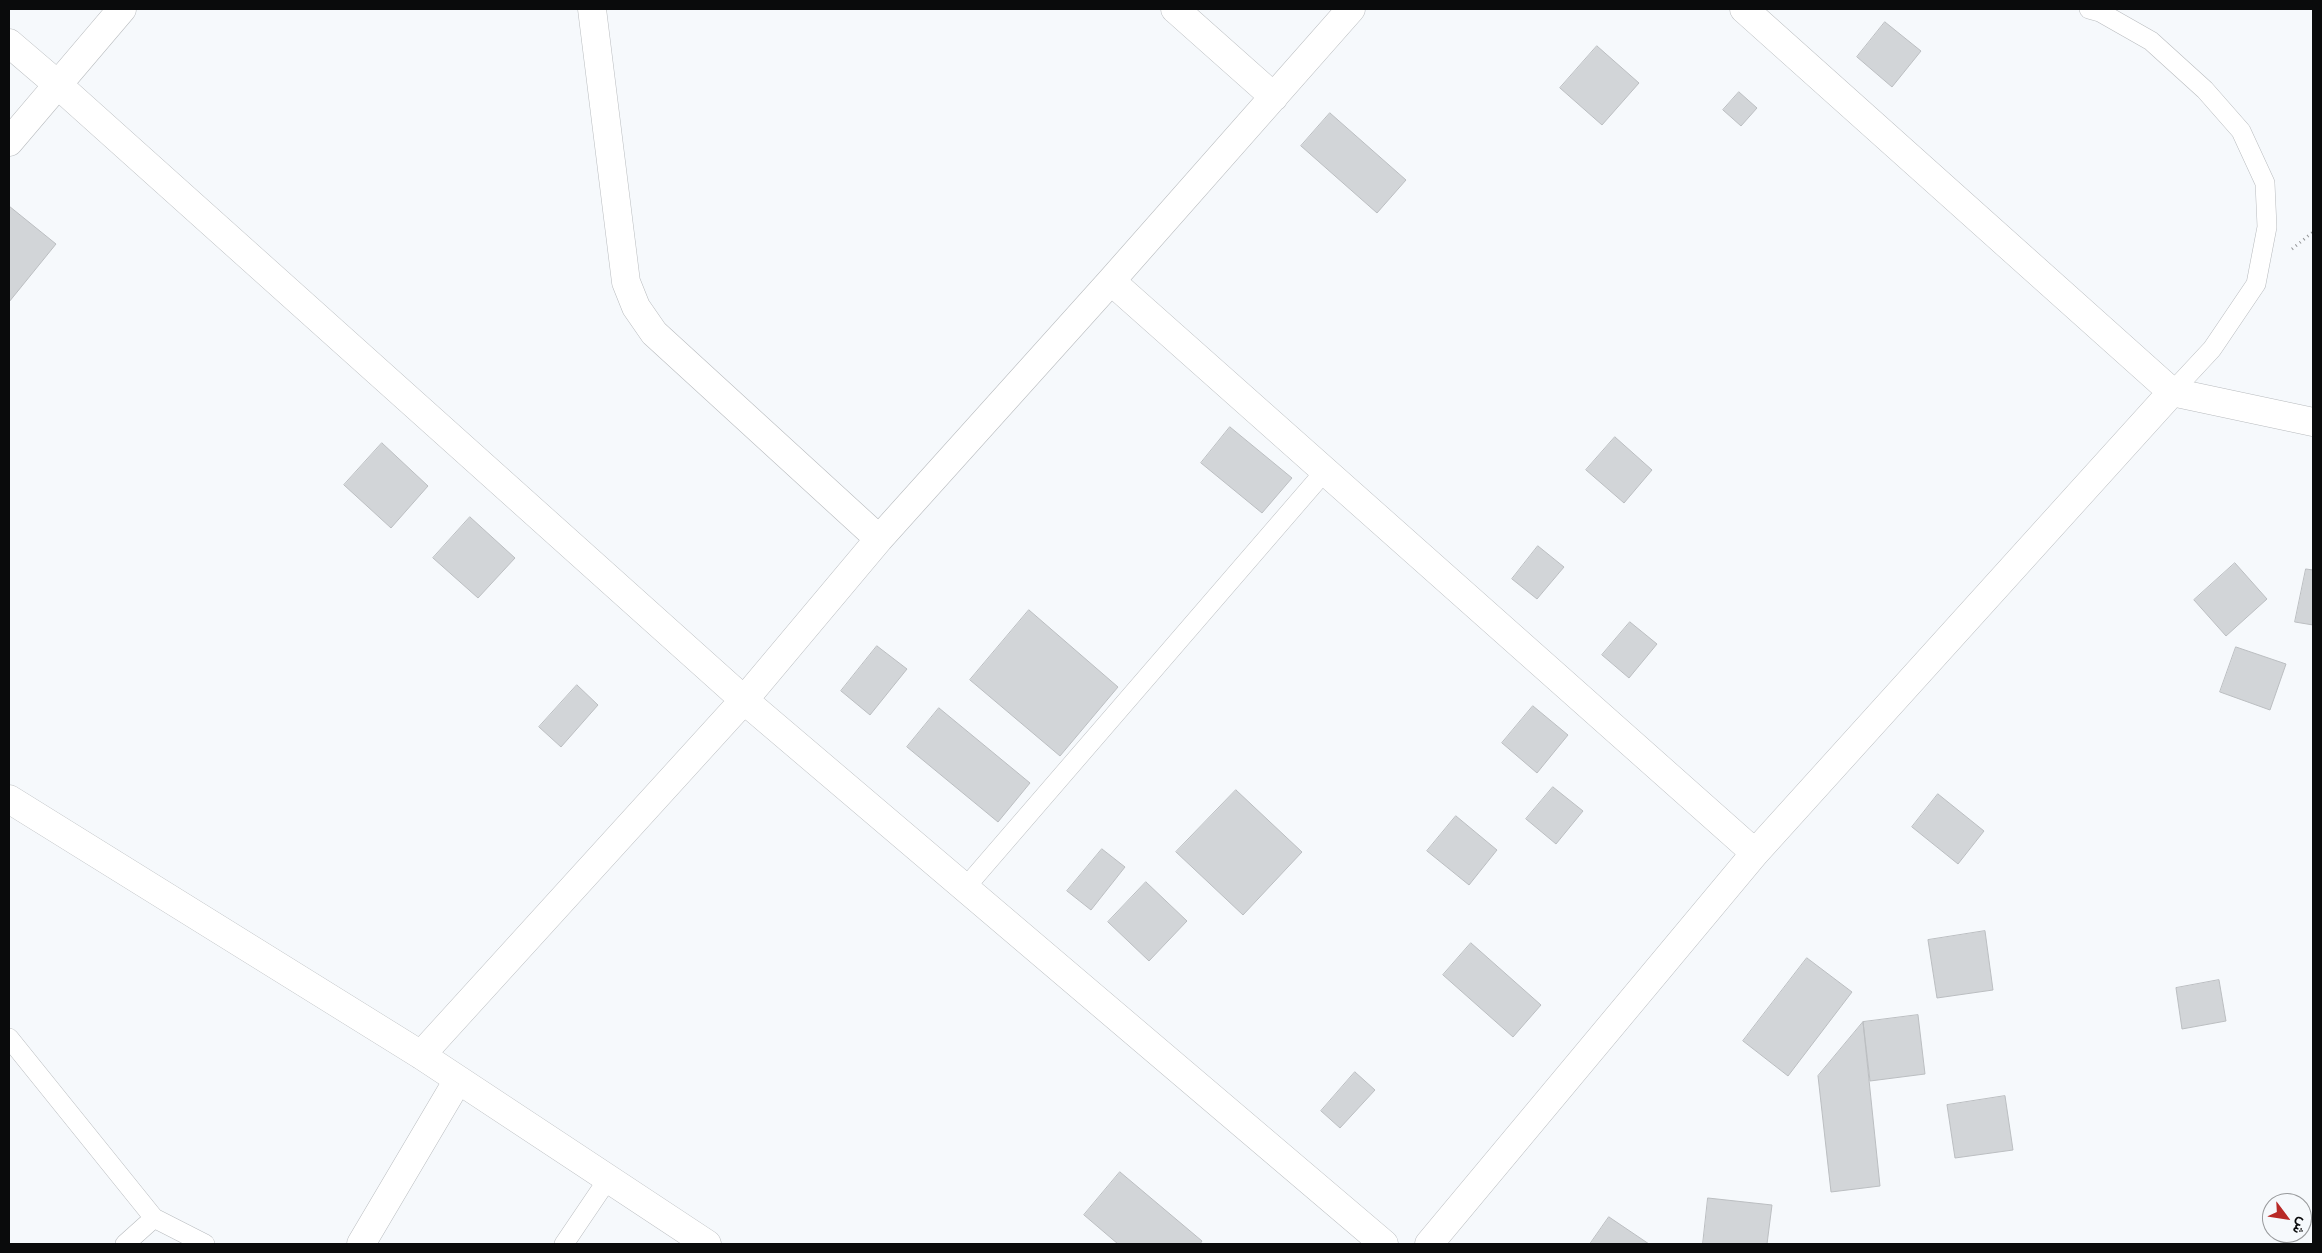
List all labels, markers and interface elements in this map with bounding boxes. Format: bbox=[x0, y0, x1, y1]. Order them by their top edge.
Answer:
north arrow bbox=[2262, 1193, 2312, 1243]
text: ش bbox=[2288, 1214, 2311, 1237]

